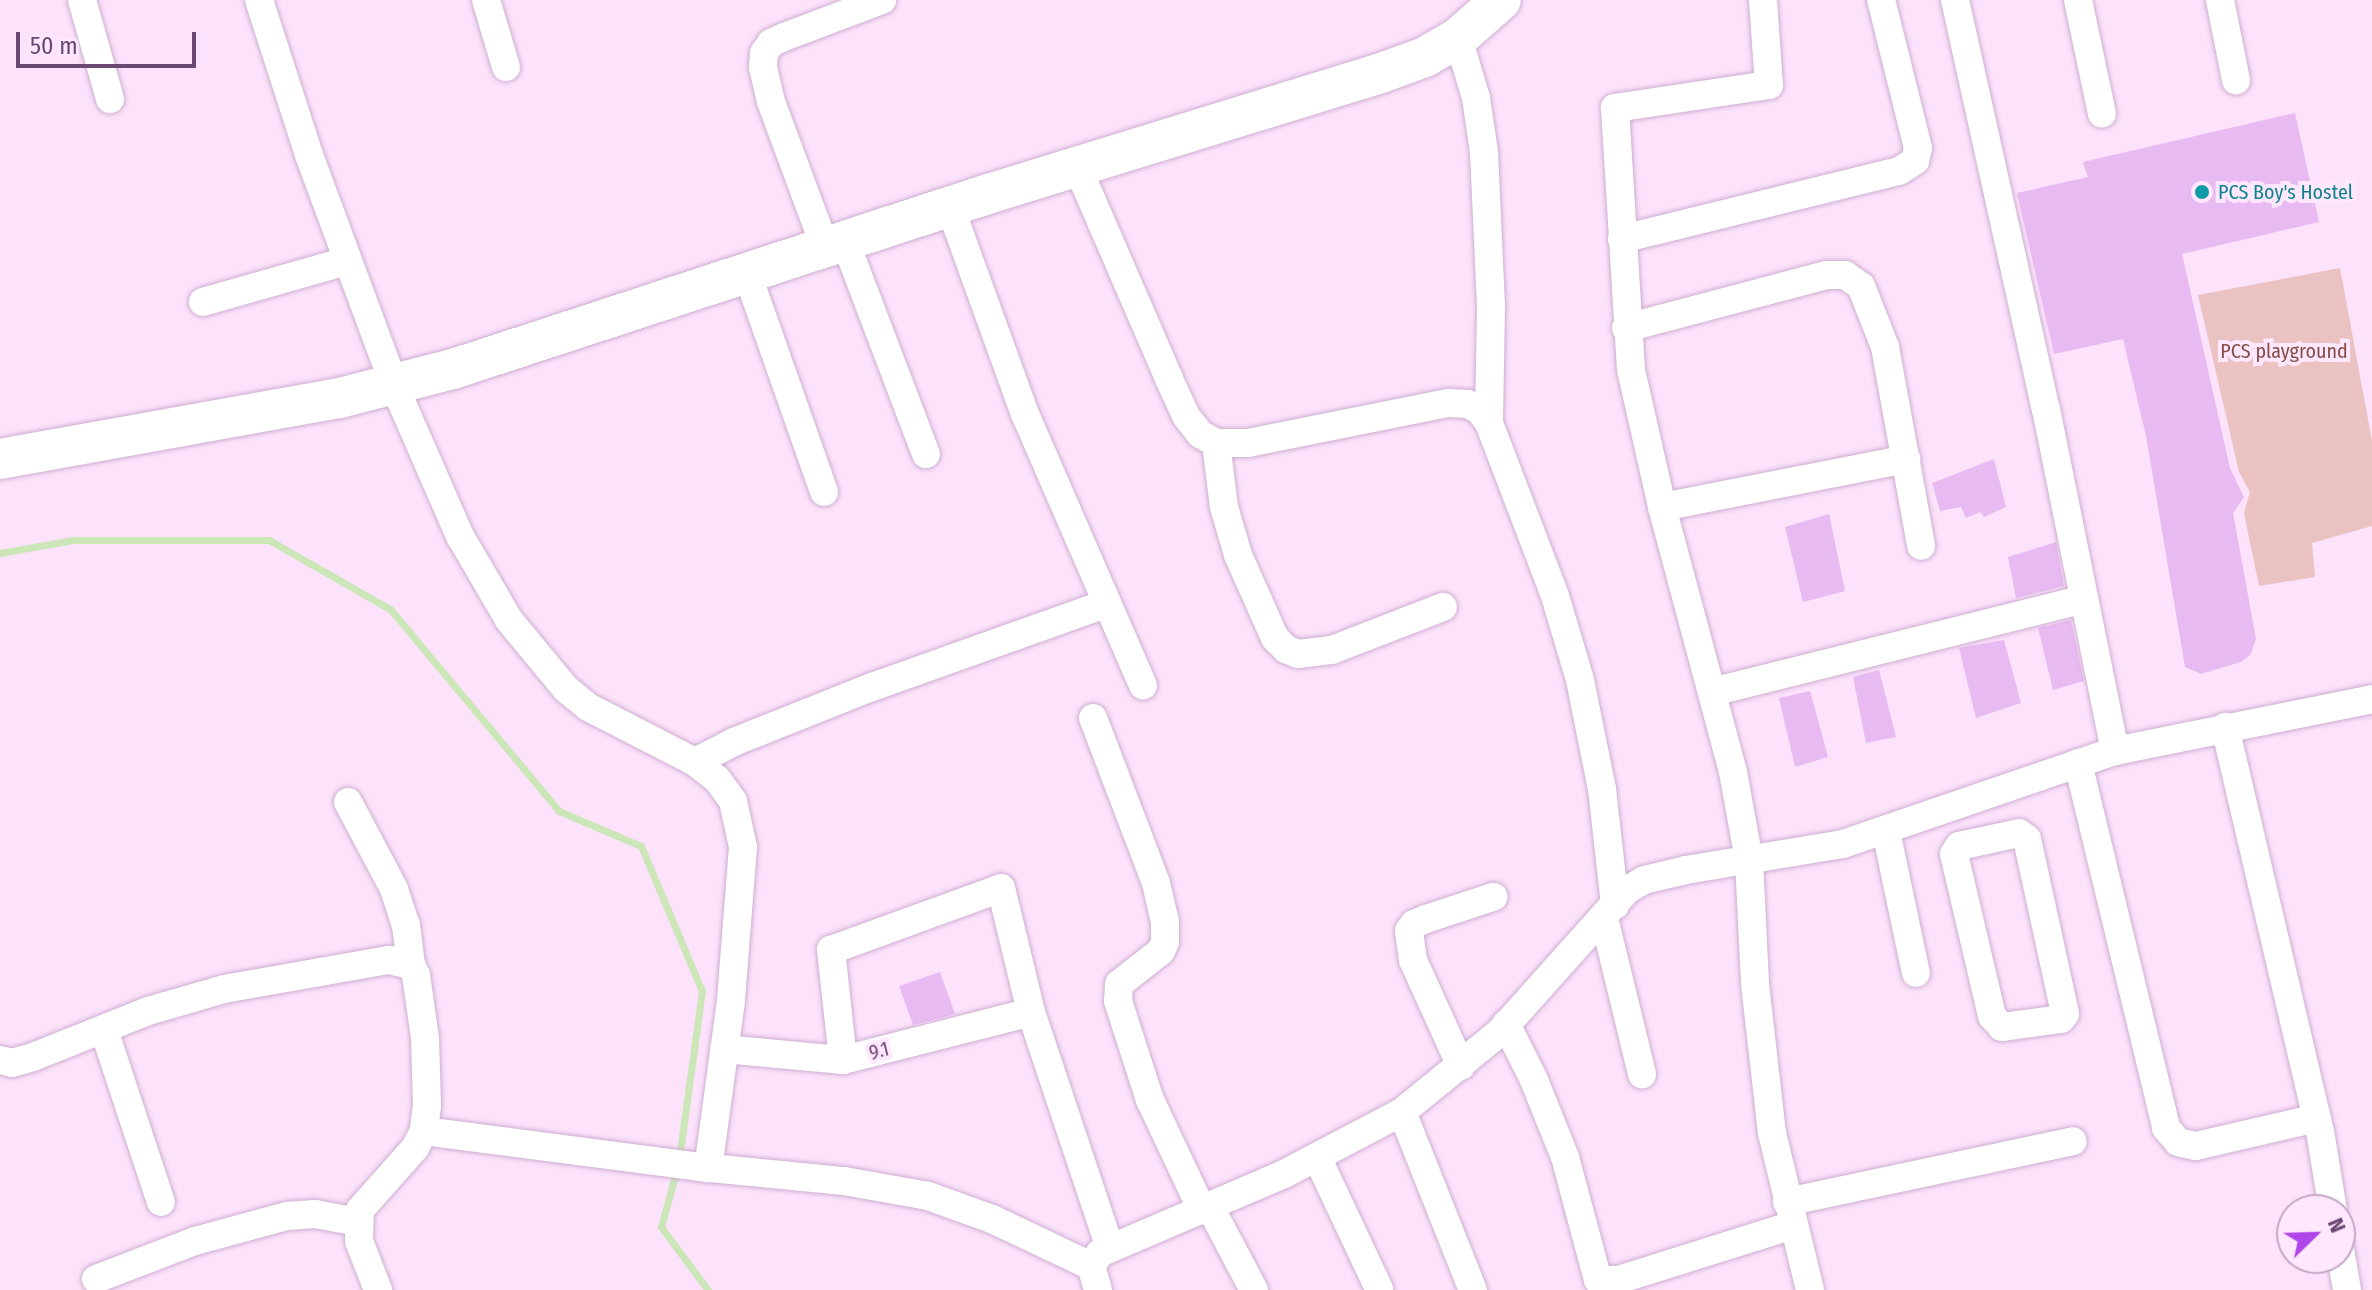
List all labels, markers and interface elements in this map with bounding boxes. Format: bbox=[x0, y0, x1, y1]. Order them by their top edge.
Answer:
scale bar bbox=[20, 16, 200, 66]
text: 50 m bbox=[30, 32, 78, 60]
place label: PCS Boy's Hostel bbox=[2218, 180, 2353, 204]
marker: PCS Boy's Hostel bbox=[2193, 183, 2211, 201]
park label: PCS playground bbox=[2220, 339, 2348, 363]
street label: 9.1 bbox=[867, 1037, 891, 1065]
north arrow bbox=[2276, 1194, 2356, 1274]
text: N bbox=[2322, 1214, 2352, 1237]

